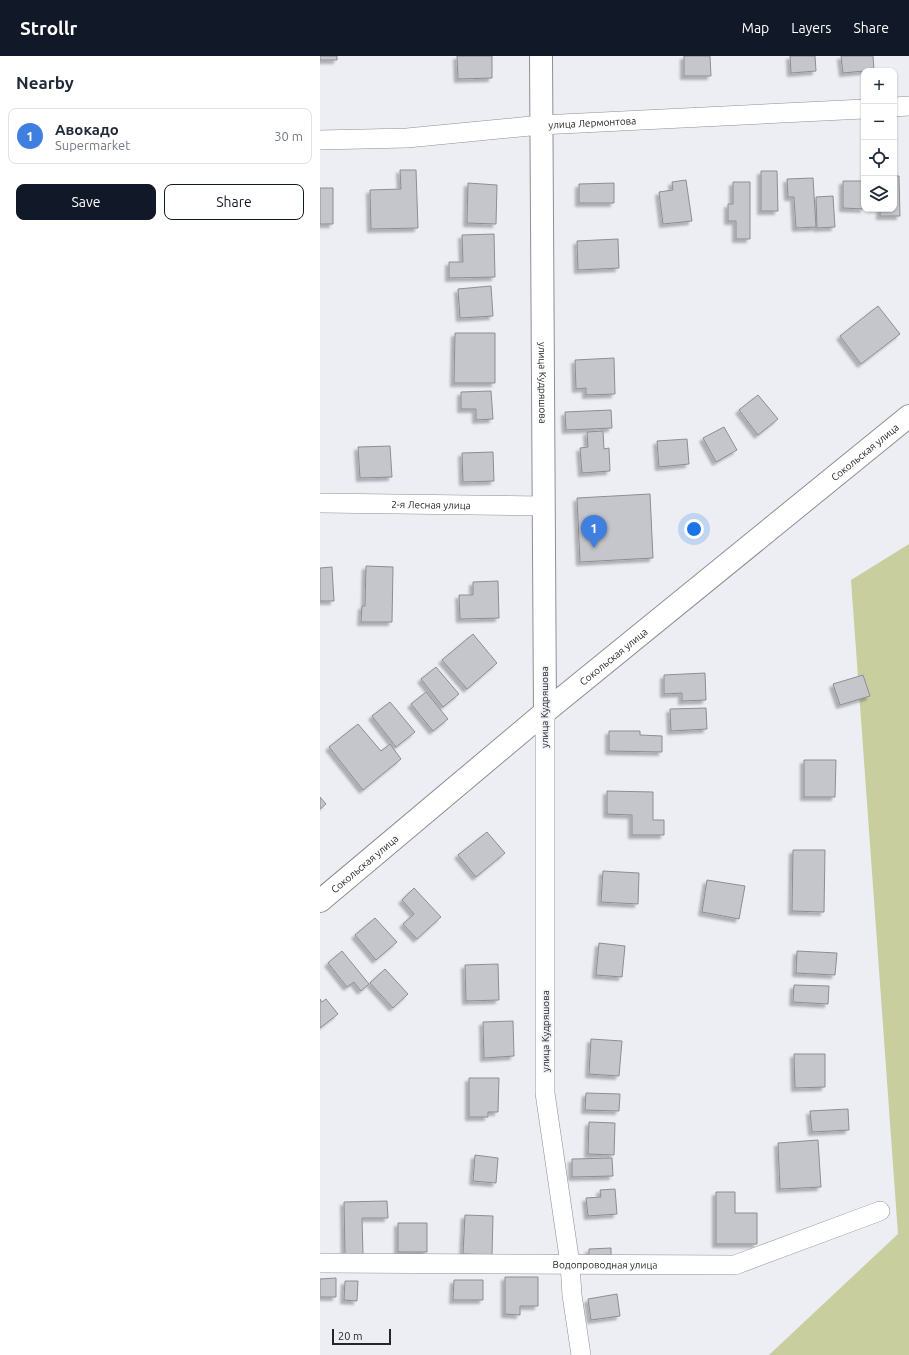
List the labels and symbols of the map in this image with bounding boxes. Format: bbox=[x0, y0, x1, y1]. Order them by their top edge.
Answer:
street label: улица Лермонтова bbox=[548, 115, 636, 130]
street label: улица Кудряшова bbox=[537, 342, 549, 424]
street label: Сокольская улица bbox=[829, 421, 901, 483]
street label: 2-я Лесная улица bbox=[391, 498, 471, 511]
pin: 1 bbox=[581, 515, 607, 548]
your location bbox=[684, 519, 704, 539]
street label: Сокольская улица bbox=[577, 626, 649, 687]
street label: улица Кудряшова bbox=[539, 666, 550, 748]
street label: Сокольская улица bbox=[329, 833, 400, 895]
street label: улица Кудряшова bbox=[540, 990, 551, 1072]
street label: Водопроводная улица bbox=[553, 1259, 657, 1270]
scale bar bbox=[332, 1327, 391, 1346]

